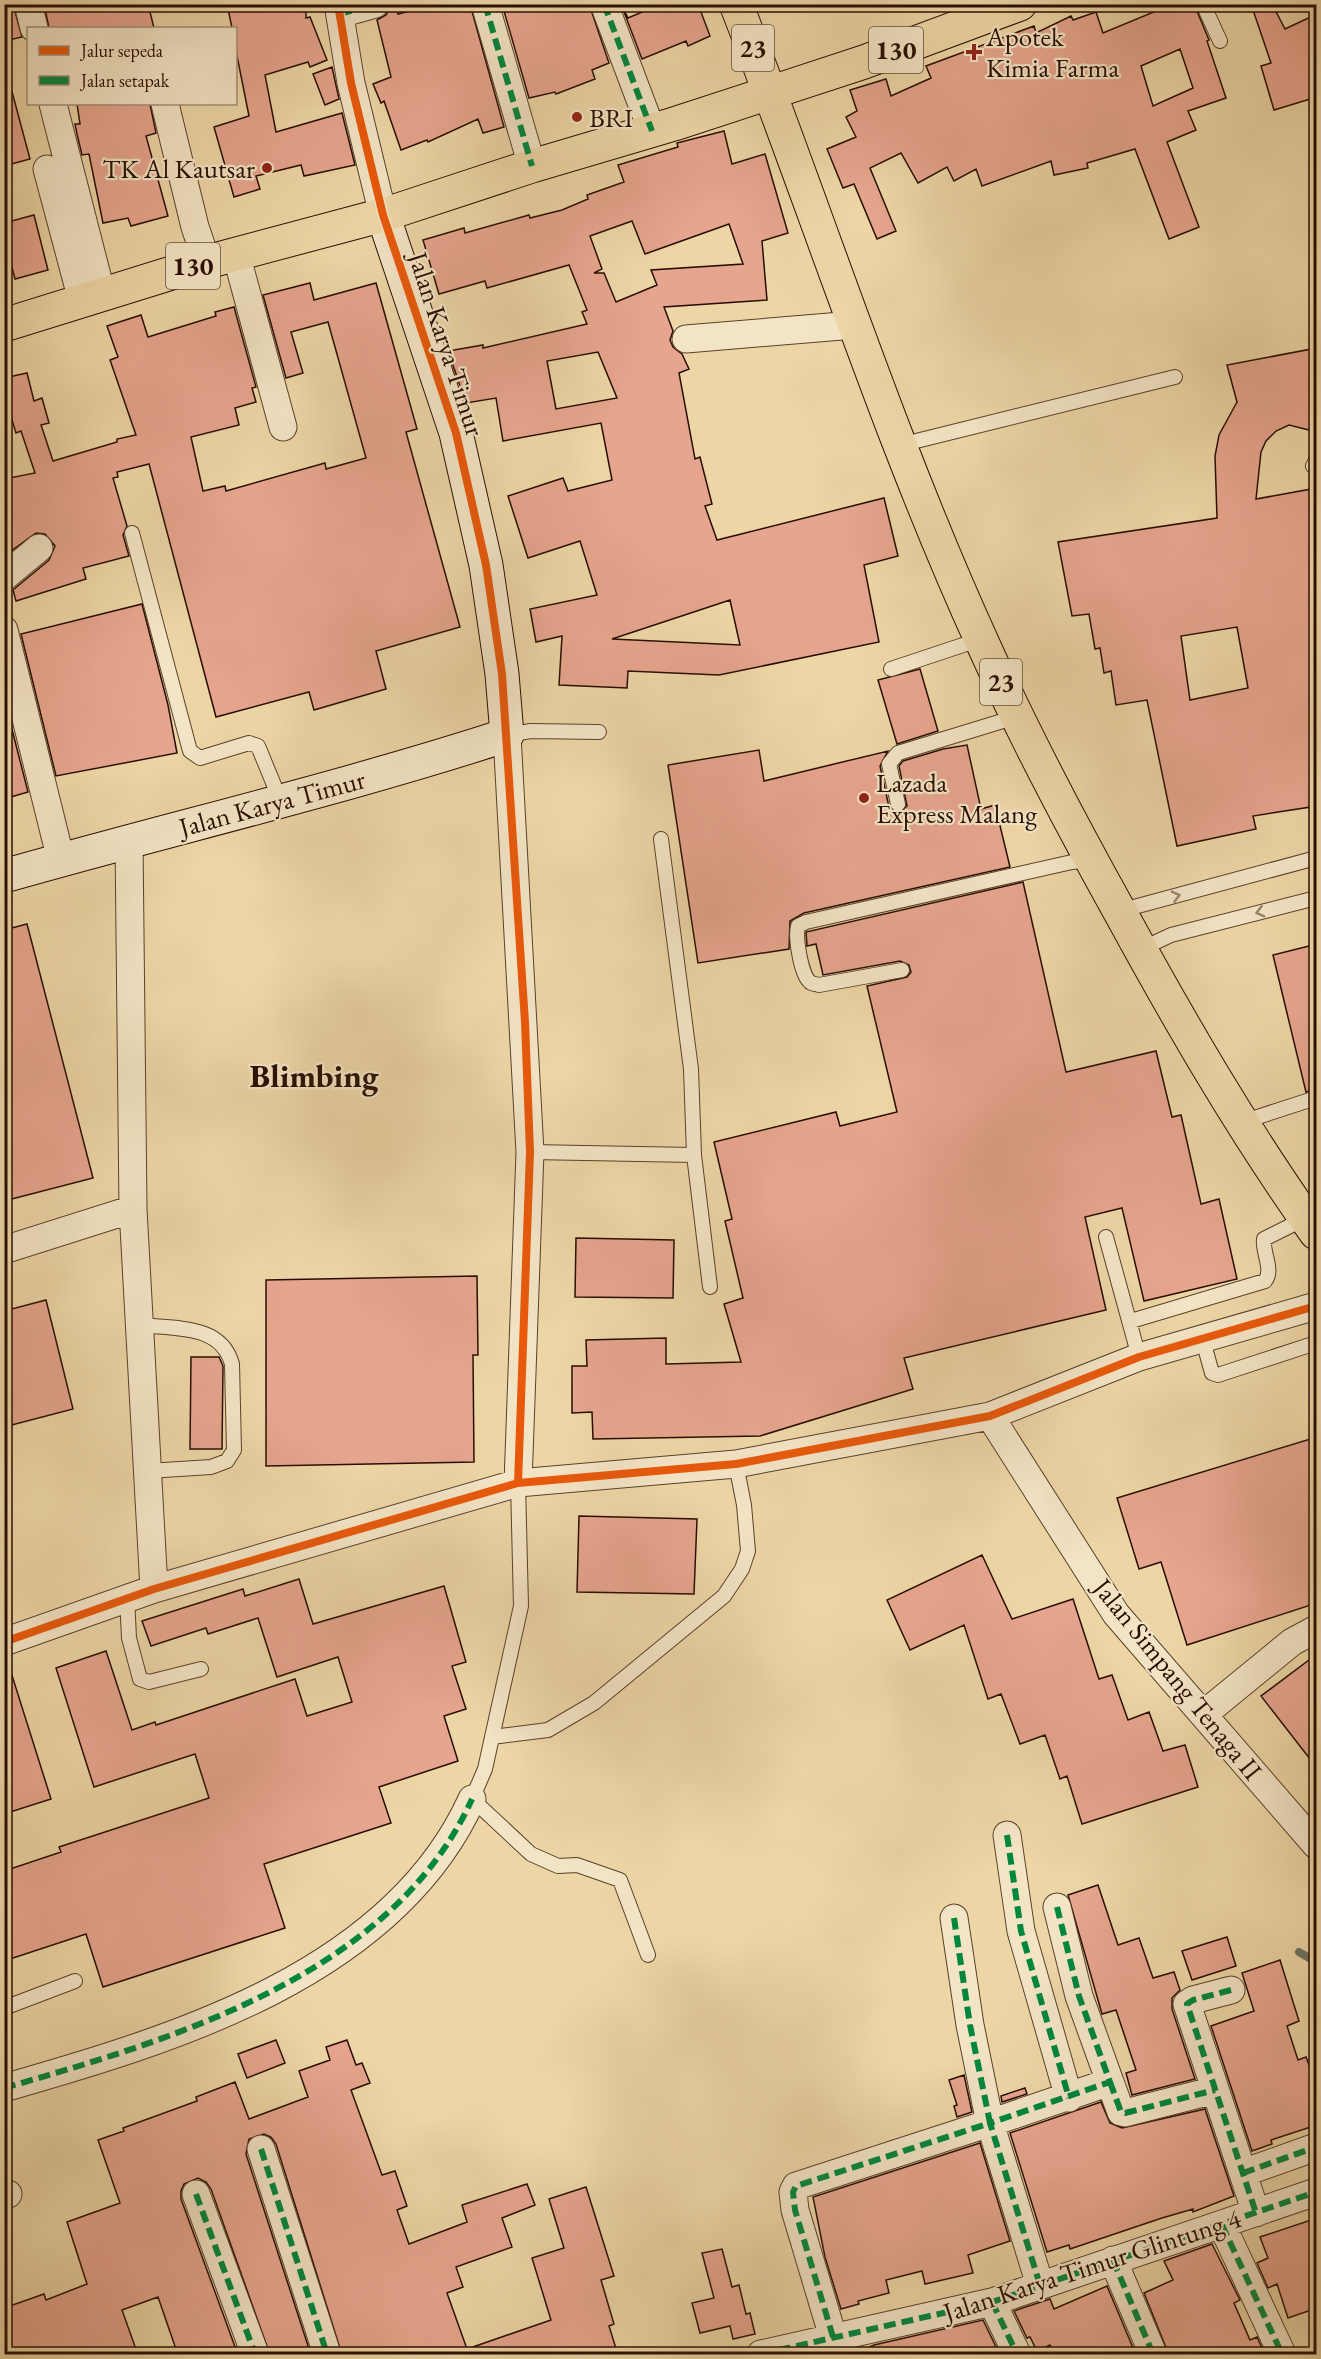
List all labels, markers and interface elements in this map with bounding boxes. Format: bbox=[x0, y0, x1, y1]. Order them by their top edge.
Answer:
place label: Apotek Kimia Farma bbox=[985, 19, 1120, 85]
road number: 23 bbox=[732, 25, 774, 71]
legend bbox=[27, 27, 237, 105]
road number: 130 bbox=[869, 27, 923, 73]
text: Jalur sepeda bbox=[79, 39, 164, 62]
marker: Apotek Kimia Farma bbox=[967, 45, 981, 59]
text: Jalan setapak bbox=[79, 69, 170, 92]
place label: BRI bbox=[589, 100, 633, 135]
marker: BRI bbox=[570, 110, 584, 124]
place label: TK Al Kautsar bbox=[102, 151, 255, 186]
marker: TK Al Kautsar bbox=[260, 161, 274, 175]
road number: 130 bbox=[166, 243, 220, 289]
street label: Jalan Karya Timur bbox=[400, 246, 493, 441]
road number: 23 bbox=[980, 659, 1022, 705]
street label: Jalan Karya Timur bbox=[173, 761, 369, 845]
place label: Lazada Express Malang bbox=[876, 765, 1037, 831]
marker: Lazada Express Malang bbox=[857, 791, 871, 805]
one-way arrow bbox=[1170, 891, 1180, 903]
one-way arrow bbox=[1255, 905, 1265, 918]
district label: Blimbing bbox=[250, 1054, 379, 1097]
street label: Jalan Simpang Tenaga II bbox=[1085, 1569, 1270, 1787]
street label: Jalan Karya Timur Glintung 4 bbox=[937, 2200, 1246, 2330]

